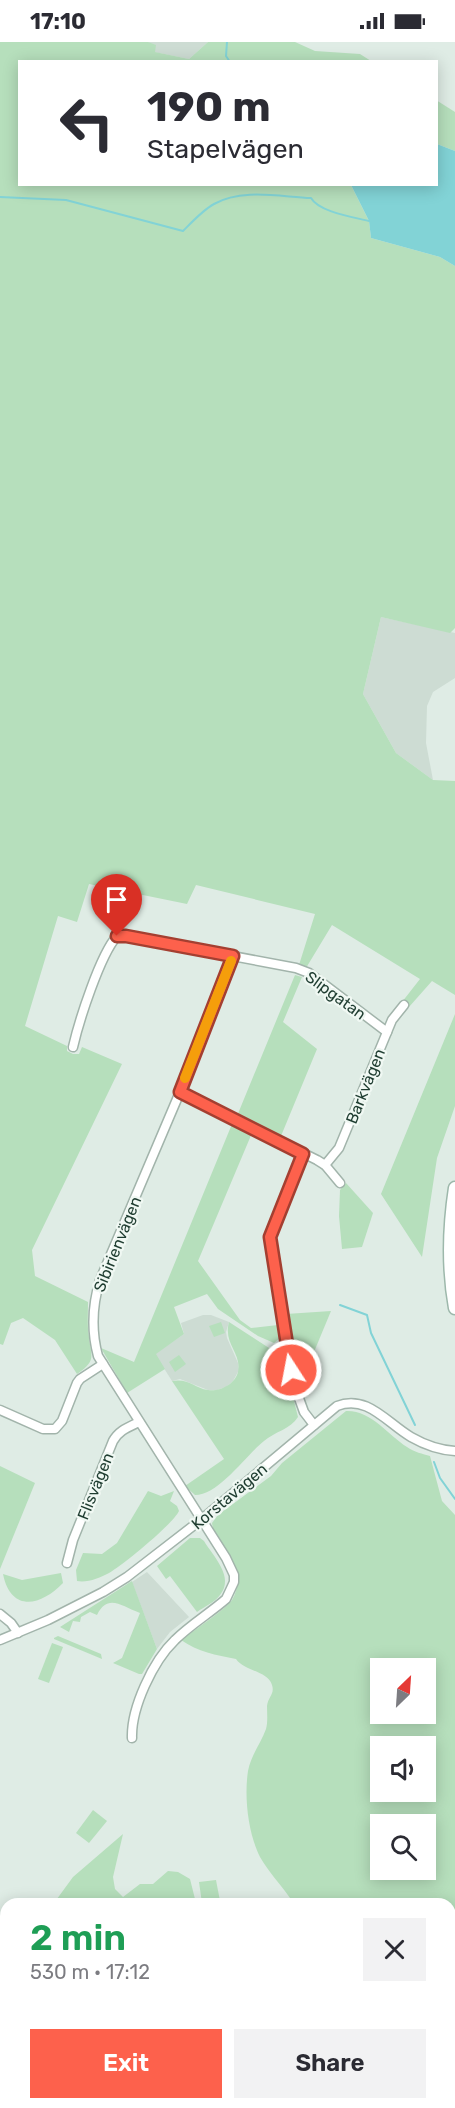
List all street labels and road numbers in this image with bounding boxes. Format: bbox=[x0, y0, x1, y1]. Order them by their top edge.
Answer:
street label: Slipgatan bbox=[302, 967, 370, 1024]
street label: Barkvägen bbox=[342, 1046, 389, 1127]
street label: Sibirienvägen bbox=[90, 1194, 145, 1295]
street label: Flisvägen bbox=[73, 1450, 117, 1522]
street label: Korstavägen bbox=[188, 1459, 271, 1534]

